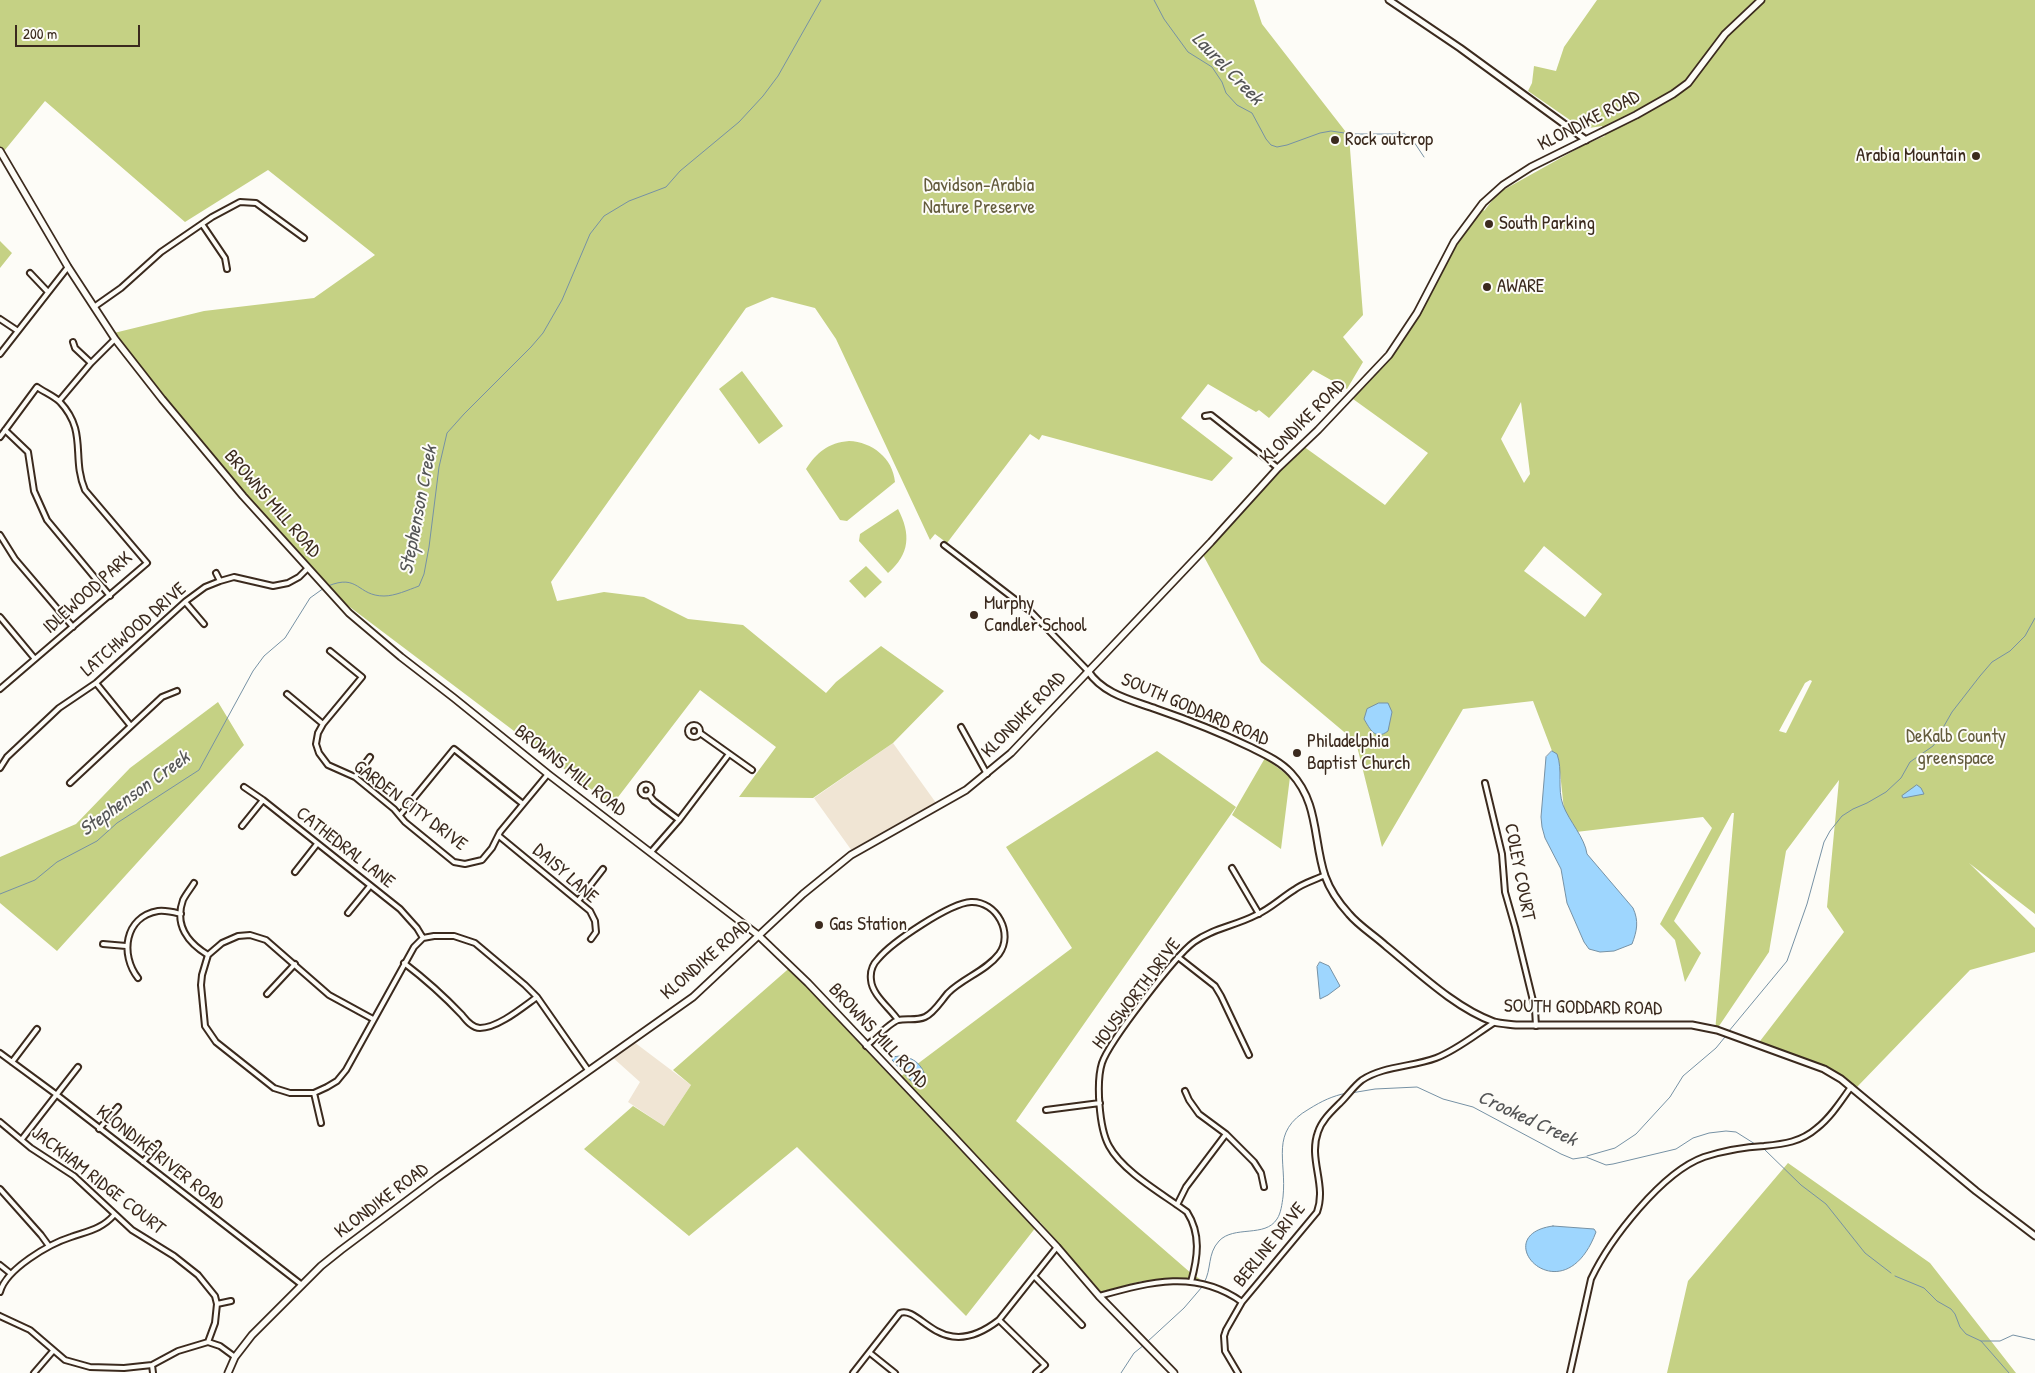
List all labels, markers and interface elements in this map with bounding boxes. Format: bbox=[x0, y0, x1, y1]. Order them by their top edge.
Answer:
scale bar bbox=[18, 15, 142, 47]
text: 200 m bbox=[23, 23, 57, 44]
water label: Laurel Creek bbox=[1187, 28, 1267, 110]
street label: KLONDIKE ROAD bbox=[1534, 86, 1644, 156]
place label: Rock outcrop bbox=[1345, 129, 1433, 151]
marker: Rock outcrop bbox=[1329, 134, 1341, 146]
place label: Arabia Mountain bbox=[1856, 145, 1966, 167]
marker: Arabia Mountain bbox=[1970, 150, 1982, 162]
park label: Davidson-Arabia Nature Preserve bbox=[923, 175, 1035, 219]
place label: South Parking bbox=[1499, 213, 1595, 235]
marker: South Parking bbox=[1483, 218, 1495, 230]
place label: AWARE bbox=[1497, 276, 1544, 298]
marker: AWARE bbox=[1481, 281, 1493, 293]
street label: KLONDIKE ROAD bbox=[1256, 375, 1350, 469]
water label: Stephenson Creek bbox=[395, 444, 443, 576]
street label: BROWNS MILL ROAD bbox=[219, 445, 325, 563]
street label: IDLEWOOD PARK bbox=[39, 547, 137, 639]
street label: LATCHWOOD DRIVE bbox=[77, 578, 191, 682]
place label: Murphy Candler School bbox=[984, 593, 1087, 637]
marker: Murphy Candler School bbox=[968, 609, 980, 621]
street label: KLONDIKE ROAD bbox=[977, 667, 1071, 763]
street label: SOUTH GODDARD ROAD bbox=[1118, 669, 1272, 751]
street label: BROWNS MILL ROAD bbox=[510, 720, 630, 822]
park label: DeKalb County greenspace bbox=[1906, 726, 2006, 770]
place label: Philadelphia Baptist Church bbox=[1307, 731, 1410, 775]
water label: Stephenson Creek bbox=[75, 746, 195, 842]
marker: Philadelphia Baptist Church bbox=[1291, 747, 1303, 759]
street label: GARDEN CITY DRIVE bbox=[349, 756, 471, 856]
street label: CATHEDRAL LANE bbox=[291, 802, 399, 894]
street label: COLEY COURT bbox=[1498, 822, 1540, 922]
street label: DAISY LANE bbox=[528, 839, 602, 909]
place label: Gas Station bbox=[829, 914, 907, 936]
street label: KLONDIKE ROAD bbox=[656, 915, 756, 1005]
marker: Gas Station bbox=[813, 919, 825, 931]
street label: HOUSWORTH DRIVE bbox=[1088, 934, 1186, 1054]
street label: BROWNS MILL ROAD bbox=[823, 979, 933, 1093]
street label: SOUTH GODDARD ROAD bbox=[1504, 995, 1662, 1021]
water label: Crooked Creek bbox=[1474, 1086, 1580, 1152]
street label: KLONDIKE RIVER ROAD bbox=[91, 1101, 229, 1215]
street label: JACKHAM RIDGE COURT bbox=[27, 1122, 169, 1240]
street label: KLONDIKE ROAD bbox=[331, 1158, 433, 1244]
street label: BERLINE DRIVE bbox=[1229, 1198, 1311, 1292]

